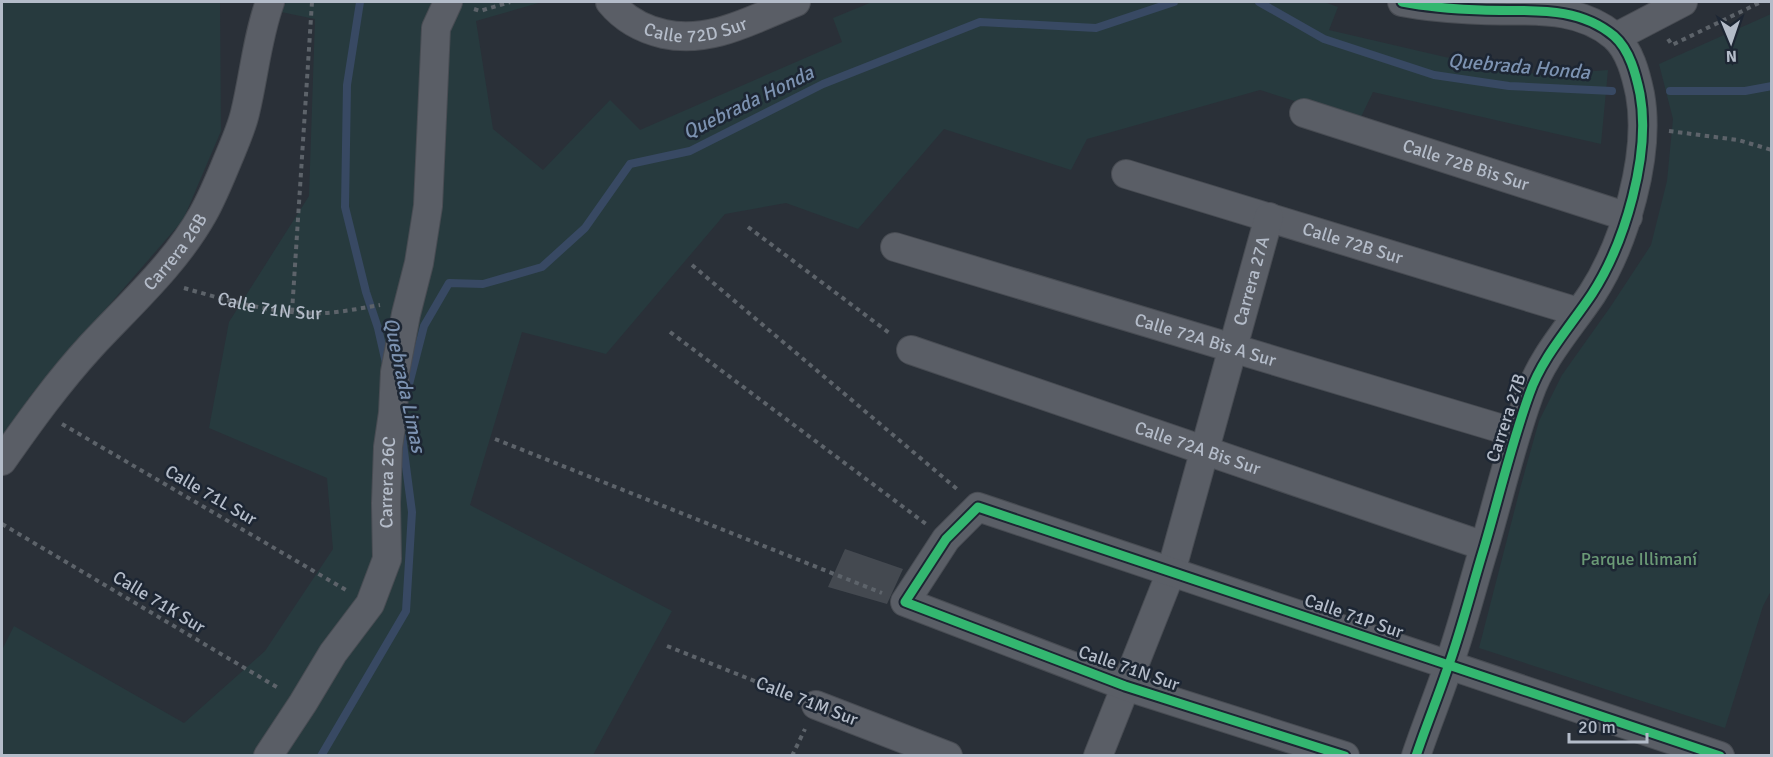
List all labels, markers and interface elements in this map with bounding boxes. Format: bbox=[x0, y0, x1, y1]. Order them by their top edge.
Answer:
street label: Calle 72D Sur bbox=[641, 12, 751, 47]
north arrow bbox=[1701, 12, 1761, 72]
text: N bbox=[1726, 46, 1737, 66]
water label: Quebrada Honda bbox=[1447, 48, 1592, 85]
water label: Quebrada Honda bbox=[679, 60, 818, 145]
street label: Calle 72B Bis Sur bbox=[1400, 134, 1532, 196]
street label: Carrera 26B bbox=[139, 209, 212, 295]
street label: Calle 72B Sur bbox=[1300, 218, 1406, 269]
street label: Carrera 27A bbox=[1229, 234, 1274, 328]
street label: Calle 71N Sur bbox=[215, 287, 322, 324]
street label: Calle 72A Bis A Sur bbox=[1132, 308, 1279, 372]
water label: Quebrada Limas bbox=[378, 315, 431, 457]
street label: Carrera 27B bbox=[1481, 371, 1531, 465]
street label: Calle 72A Bis Sur bbox=[1132, 416, 1264, 480]
street label: Carrera 26C bbox=[375, 435, 400, 528]
street label: Calle 71L Sur bbox=[161, 460, 261, 530]
park label: Parque Illimaní bbox=[1581, 548, 1697, 570]
street label: Calle 71K Sur bbox=[109, 566, 209, 638]
street label: Calle 71P Sur bbox=[1302, 589, 1407, 643]
street label: Calle 71N Sur bbox=[1076, 640, 1183, 696]
street label: Calle 71M Sur bbox=[753, 671, 861, 731]
scale bar bbox=[1569, 706, 1647, 744]
text: 20 m bbox=[1578, 716, 1616, 738]

